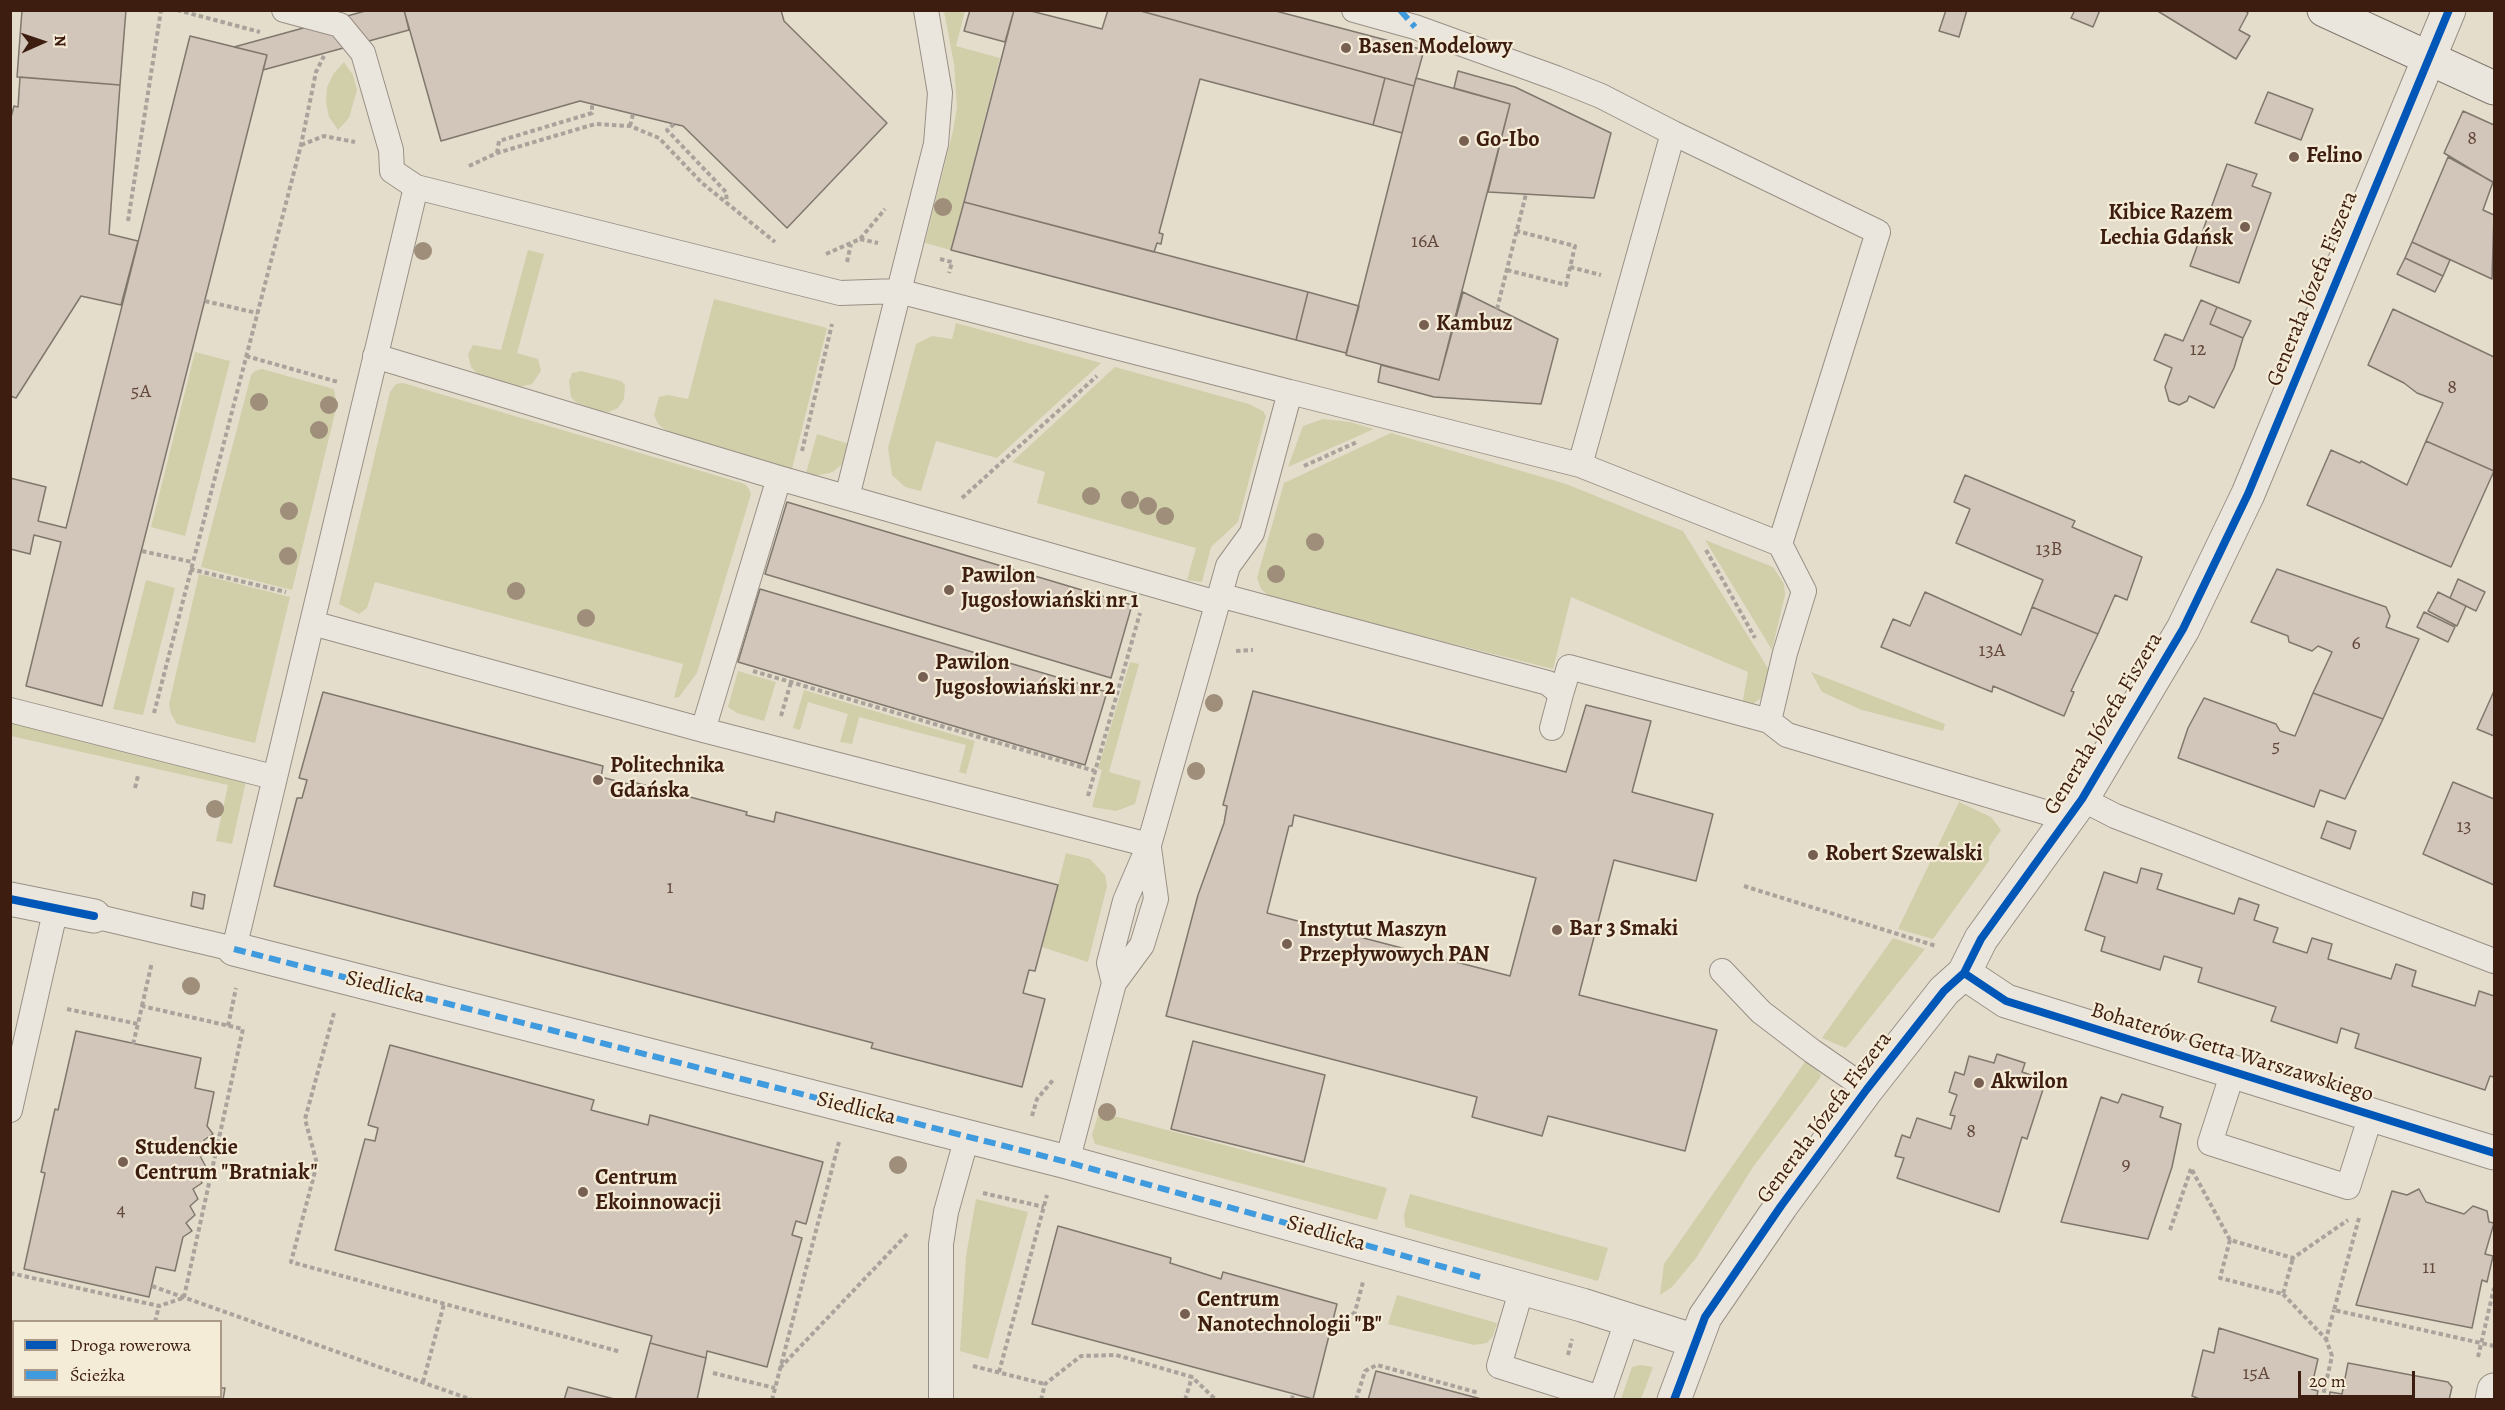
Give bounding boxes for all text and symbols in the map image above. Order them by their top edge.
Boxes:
north arrow [12,12,72,72]
text: N [49,35,71,47]
place label: Basen Modelowy [1358,35,1512,61]
marker: Basen Modelowy [1339,41,1353,55]
house number: 8 [2467,127,2477,151]
place label: Go-Ibo [1476,128,1540,154]
marker: Go-Ibo [1457,134,1471,148]
place label: Felino [2306,144,2363,170]
marker: Felino [2287,150,2301,164]
street label: Generała Józefa Fiszera [2262,188,2364,390]
place label: Kibice Razem Lechia Gdańsk [2100,201,2233,252]
marker: Kibice Razem Lechia Gdańsk [2238,220,2252,234]
house number: 16A [1411,230,1439,254]
place label: Kambuz [1436,312,1513,338]
marker: Kambuz [1417,318,1431,332]
house number: 12 [2190,338,2206,362]
house number: 8 [2447,376,2457,400]
house number: 5A [131,380,151,404]
house number: 13B [2035,538,2063,562]
place label: Pawilon Jugosłowiański nr 1 [961,564,1139,616]
marker: Pawilon Jugosłowiański nr 1 [942,583,956,597]
street label: Generała Józefa Fiszera [2039,628,2169,820]
house number: 6 [2351,632,2361,656]
house number: 13A [1979,639,2005,663]
place label: Pawilon Jugosłowiański nr 2 [935,651,1115,702]
marker: Pawilon Jugosłowiański nr 2 [916,670,930,684]
house number: 5 [2272,735,2280,759]
place label: Politechnika Gdańska [610,754,725,806]
marker: Politechnika Gdańska [591,773,605,787]
house number: 13 [2456,815,2472,839]
place label: Robert Szewalski [1825,842,1983,868]
marker: Robert Szewalski [1806,848,1820,862]
house number: 1 [667,876,673,900]
place label: Bar 3 Smaki [1569,917,1678,943]
place label: Instytut Maszyn Przepływowych PAN [1299,918,1490,969]
marker: Bar 3 Smaki [1550,923,1564,937]
marker: Instytut Maszyn Przepływowych PAN [1280,937,1294,951]
street label: Siedlicka [343,965,427,1011]
street label: Bohaterów Getta Warszawskiego [2087,997,2377,1109]
street label: Generała Józefa Fiszera [1752,1027,1898,1209]
place label: Akwilon [1991,1070,2068,1096]
marker: Akwilon [1972,1076,1986,1090]
street label: Siedlicka [814,1086,898,1132]
house number: 8 [1966,1120,1976,1144]
place label: Studenckie Centrum "Bratniak" [135,1136,318,1188]
house number: 9 [2121,1153,2131,1177]
marker: Studenckie Centrum "Bratniak" [116,1155,130,1169]
place label: Centrum Ekoinnowacji [595,1166,721,1218]
marker: Centrum Ekoinnowacji [576,1185,590,1199]
house number: 4 [116,1199,126,1223]
street label: Siedlicka [1283,1210,1369,1258]
house number: 11 [2422,1256,2436,1280]
place label: Centrum Nanotechnologii "B" [1197,1288,1382,1340]
marker: Centrum Nanotechnologii "B" [1178,1307,1192,1321]
legend [12,1320,222,1398]
text: Droga rowerowa [70,1333,191,1357]
scale bar [2301,1359,2418,1397]
house number: 15A [2242,1362,2270,1386]
text: Ścieżka [70,1363,125,1387]
text: 20 m [2309,1369,2346,1393]

